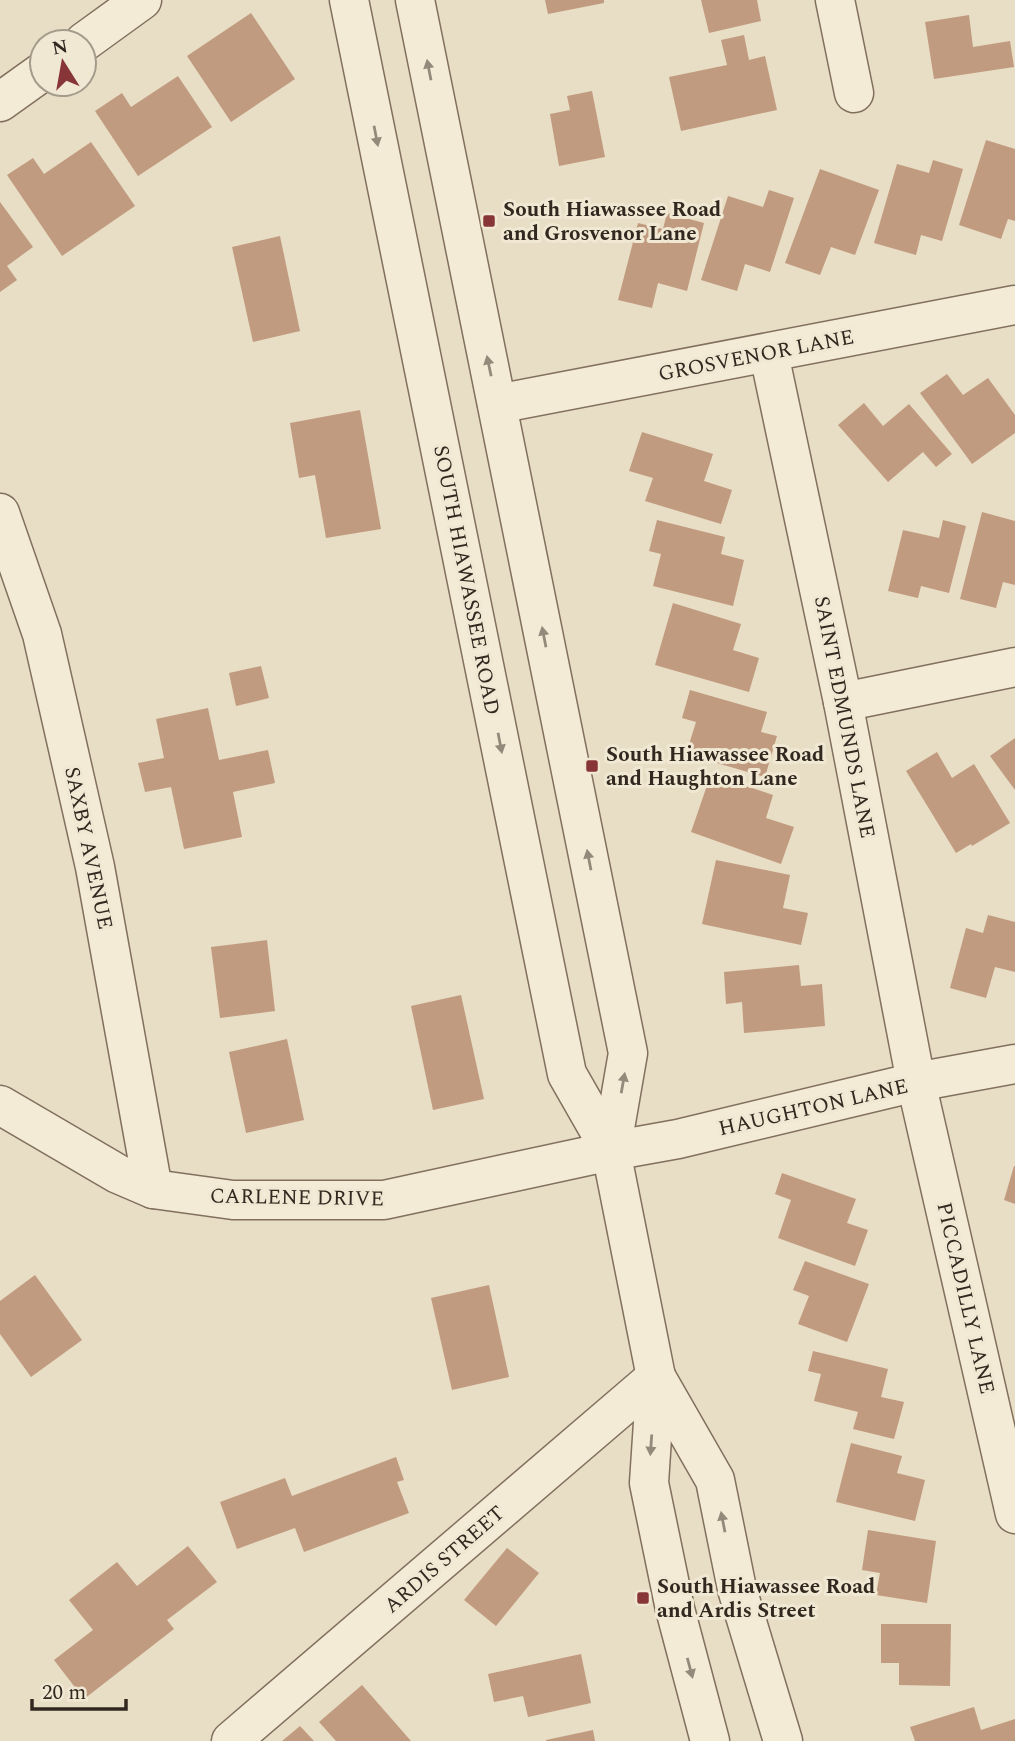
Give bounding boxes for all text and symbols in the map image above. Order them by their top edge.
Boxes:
north arrow [28,28,98,98]
text: N [50,32,70,63]
one-way arrow [423,59,434,81]
one-way arrow [371,125,382,147]
place label: South Hiawassee Road and Grosvenor Lane [503,194,721,250]
marker: South Hiawassee Road and Grosvenor Lane [481,213,497,229]
street label: GROSVENOR LANE [655,321,857,391]
one-way arrow [484,355,495,377]
street label: SOUTH HIAWASSEE ROAD [424,443,508,718]
street label: SAINT EDMUNDS LANE [805,593,883,841]
one-way arrow [539,626,550,648]
one-way arrow [494,732,505,754]
place label: South Hiawassee Road and Haughton Lane [606,739,824,795]
marker: South Hiawassee Road and Haughton Lane [584,758,600,774]
street label: SAXBY AVENUE [55,764,121,933]
one-way arrow [584,849,595,871]
street label: HAUGHTON LANE [715,1071,911,1145]
one-way arrow [618,1072,629,1094]
street label: CARLENE DRIVE [210,1180,384,1216]
street label: PICCADILLY LANE [927,1199,1003,1397]
one-way arrow [646,1434,657,1456]
street label: ARDIS STREET [377,1498,512,1621]
one-way arrow [718,1511,729,1533]
place label: South Hiawassee Road and Ardis Street [657,1571,875,1627]
marker: South Hiawassee Road and Ardis Street [635,1590,651,1606]
one-way arrow [686,1657,696,1678]
scale bar [32,1668,126,1712]
text: 20 m [42,1677,86,1709]

